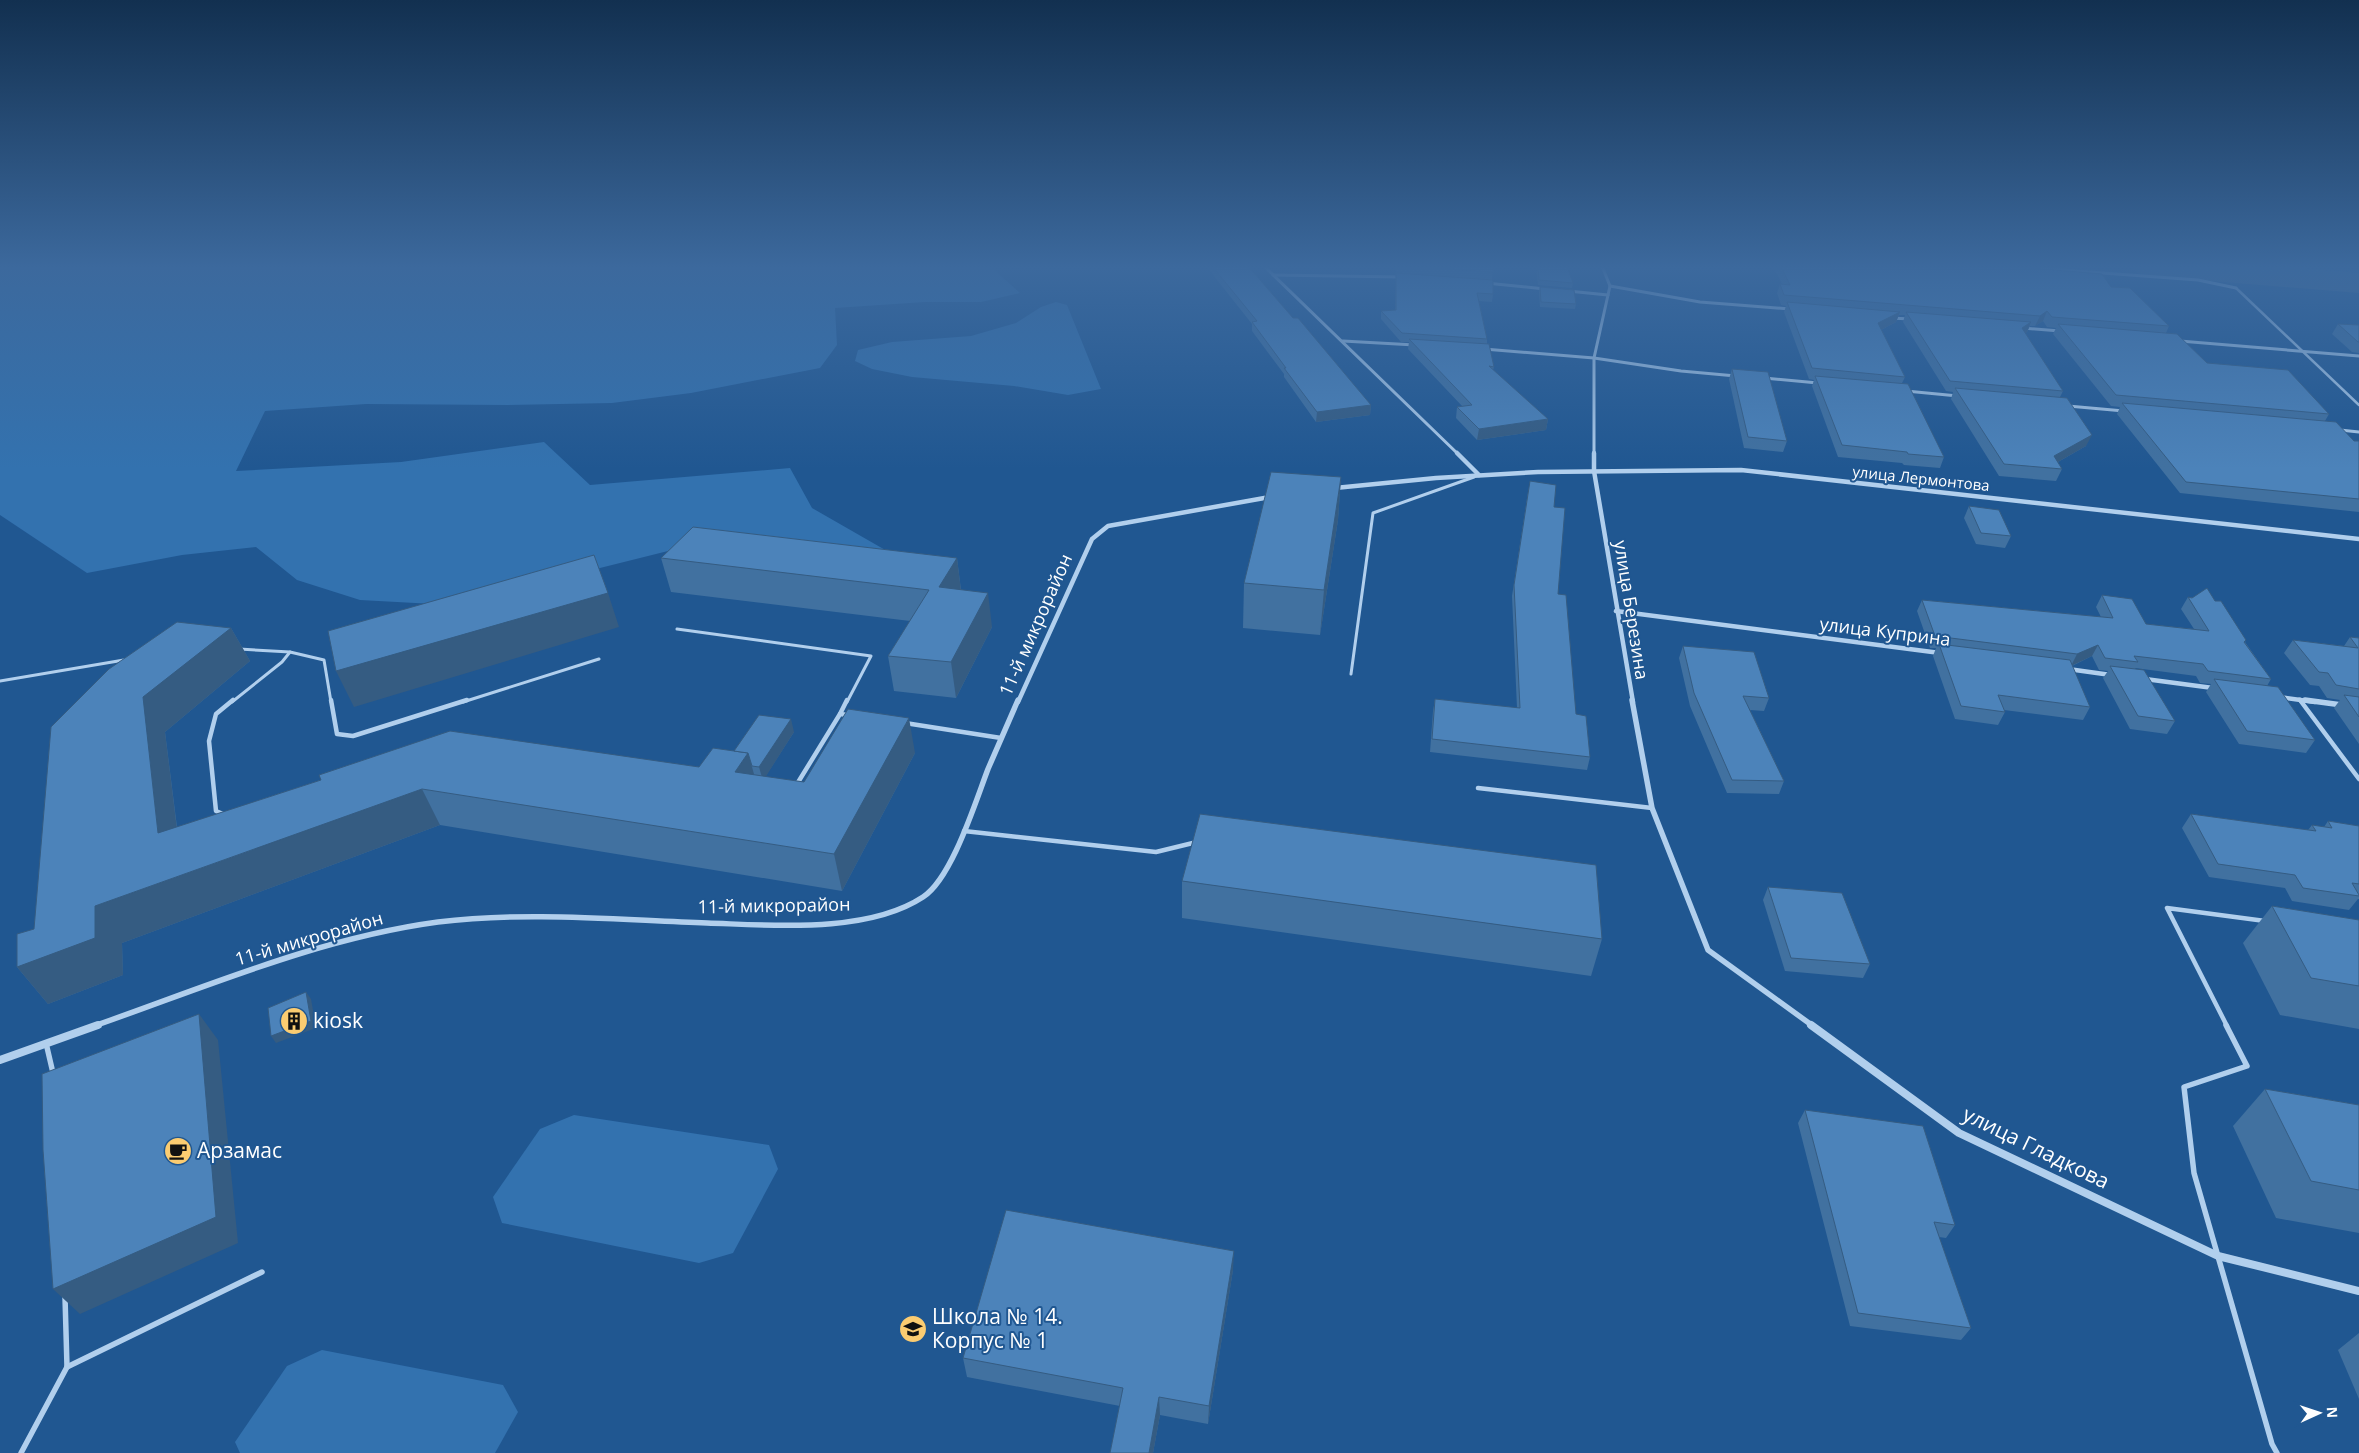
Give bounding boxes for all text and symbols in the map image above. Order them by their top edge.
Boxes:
street label: улица Лермонтова [1851,461,1991,495]
street label: улица Березина [1609,539,1655,681]
street label: 11-й микрорайон [993,550,1077,699]
street label: улица Куприна [1818,611,1952,651]
street label: 11-й микрорайон [697,892,851,918]
street label: 11-й микрорайон [232,905,386,971]
building icon: kiosk [279,1006,309,1036]
place label: kiosk [313,1006,363,1034]
street label: улица Гладкова [1958,1099,2115,1195]
cafe icon: Арзамас [163,1136,193,1166]
place label: Арзамас [197,1136,282,1164]
place label: Школа № 14. Корпус № 1 [932,1302,1063,1354]
school or university icon: Школа № 14. Корпус № 1 [898,1314,928,1344]
north arrow [2294,1388,2344,1438]
text: N [2323,1406,2342,1418]

